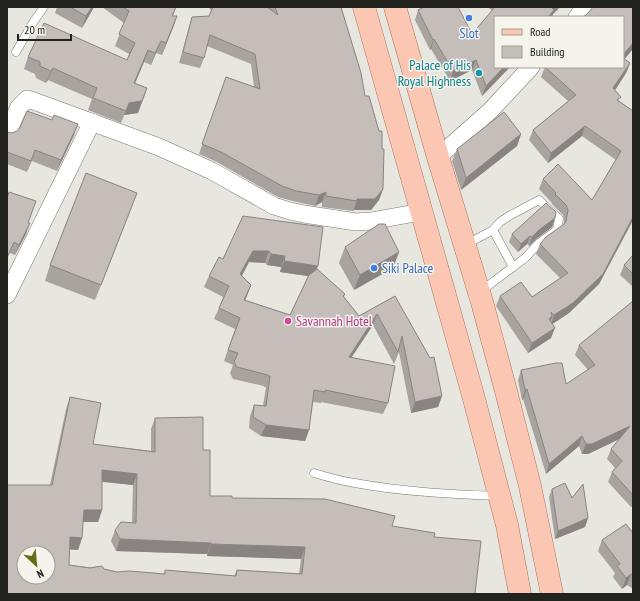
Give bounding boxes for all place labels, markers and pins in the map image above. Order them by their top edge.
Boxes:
marker: Slot [464,13,474,23]
place label: Slot [459,24,479,42]
place label: Palace of His Royal Highness [398,56,471,90]
marker: Palace of His Royal Highness [474,68,484,78]
place label: Siki Palace [382,259,434,277]
marker: Siki Palace [369,263,379,273]
place label: Savannah Hotel [296,312,373,330]
marker: Savannah Hotel [283,316,293,326]

